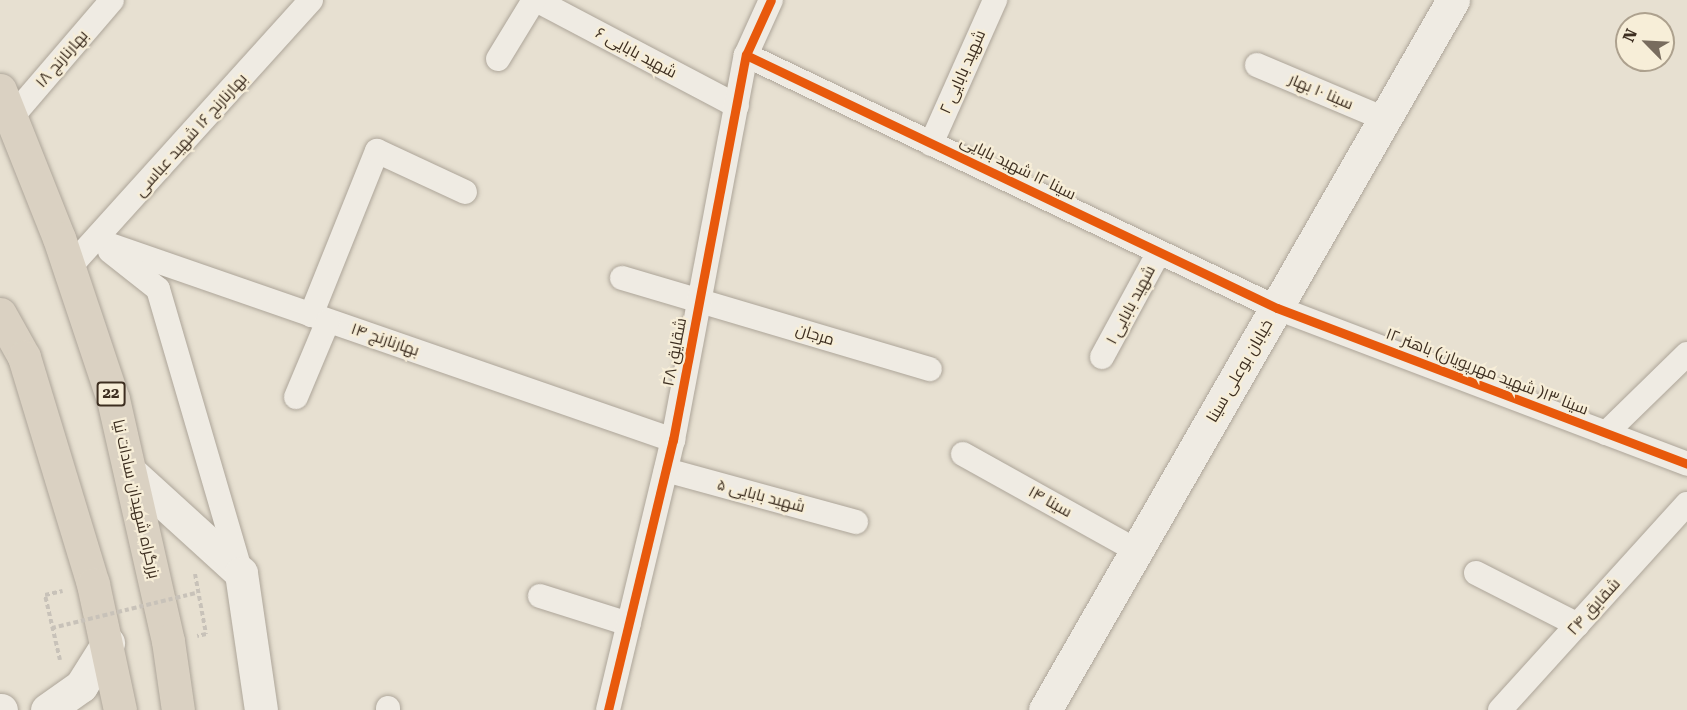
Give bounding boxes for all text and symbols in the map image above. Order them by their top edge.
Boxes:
north arrow [1615,12,1675,72]
street label: شهید بابایی ۶ [592,24,680,82]
street label: بهارنارنج ۱۸ [32,26,92,92]
text: N [1619,26,1641,45]
street label: شهید بابایی ۲ [936,27,990,117]
street label: بهارنارنج ۱۶ شهید عباسی [131,69,251,201]
street label: سینا ۱۰ بهار [1286,70,1356,114]
street label: سینا ۱۲ شهید بابایی [957,132,1079,204]
street label: شهید بابایی ۱ [1102,262,1160,348]
street label: شقایق ۲۸ [659,316,691,388]
street label: خیابان بوعلی سینا [1203,316,1277,426]
street label: بهارنارنج ۱۴ [348,319,422,361]
street label: مرجان [793,320,837,350]
street label: سینا ۱۳( شهید مهرپویان) باهنر ۱۲ [1383,324,1591,420]
road number: 22 [96,382,126,406]
street label: بزرگراه شهیدان سادات نیا [108,417,164,581]
street label: شهید بابایی ۵ [715,475,807,517]
street label: سینا ۱۴ [1025,482,1075,522]
street label: شقایق ۲۴ [1563,575,1625,639]

